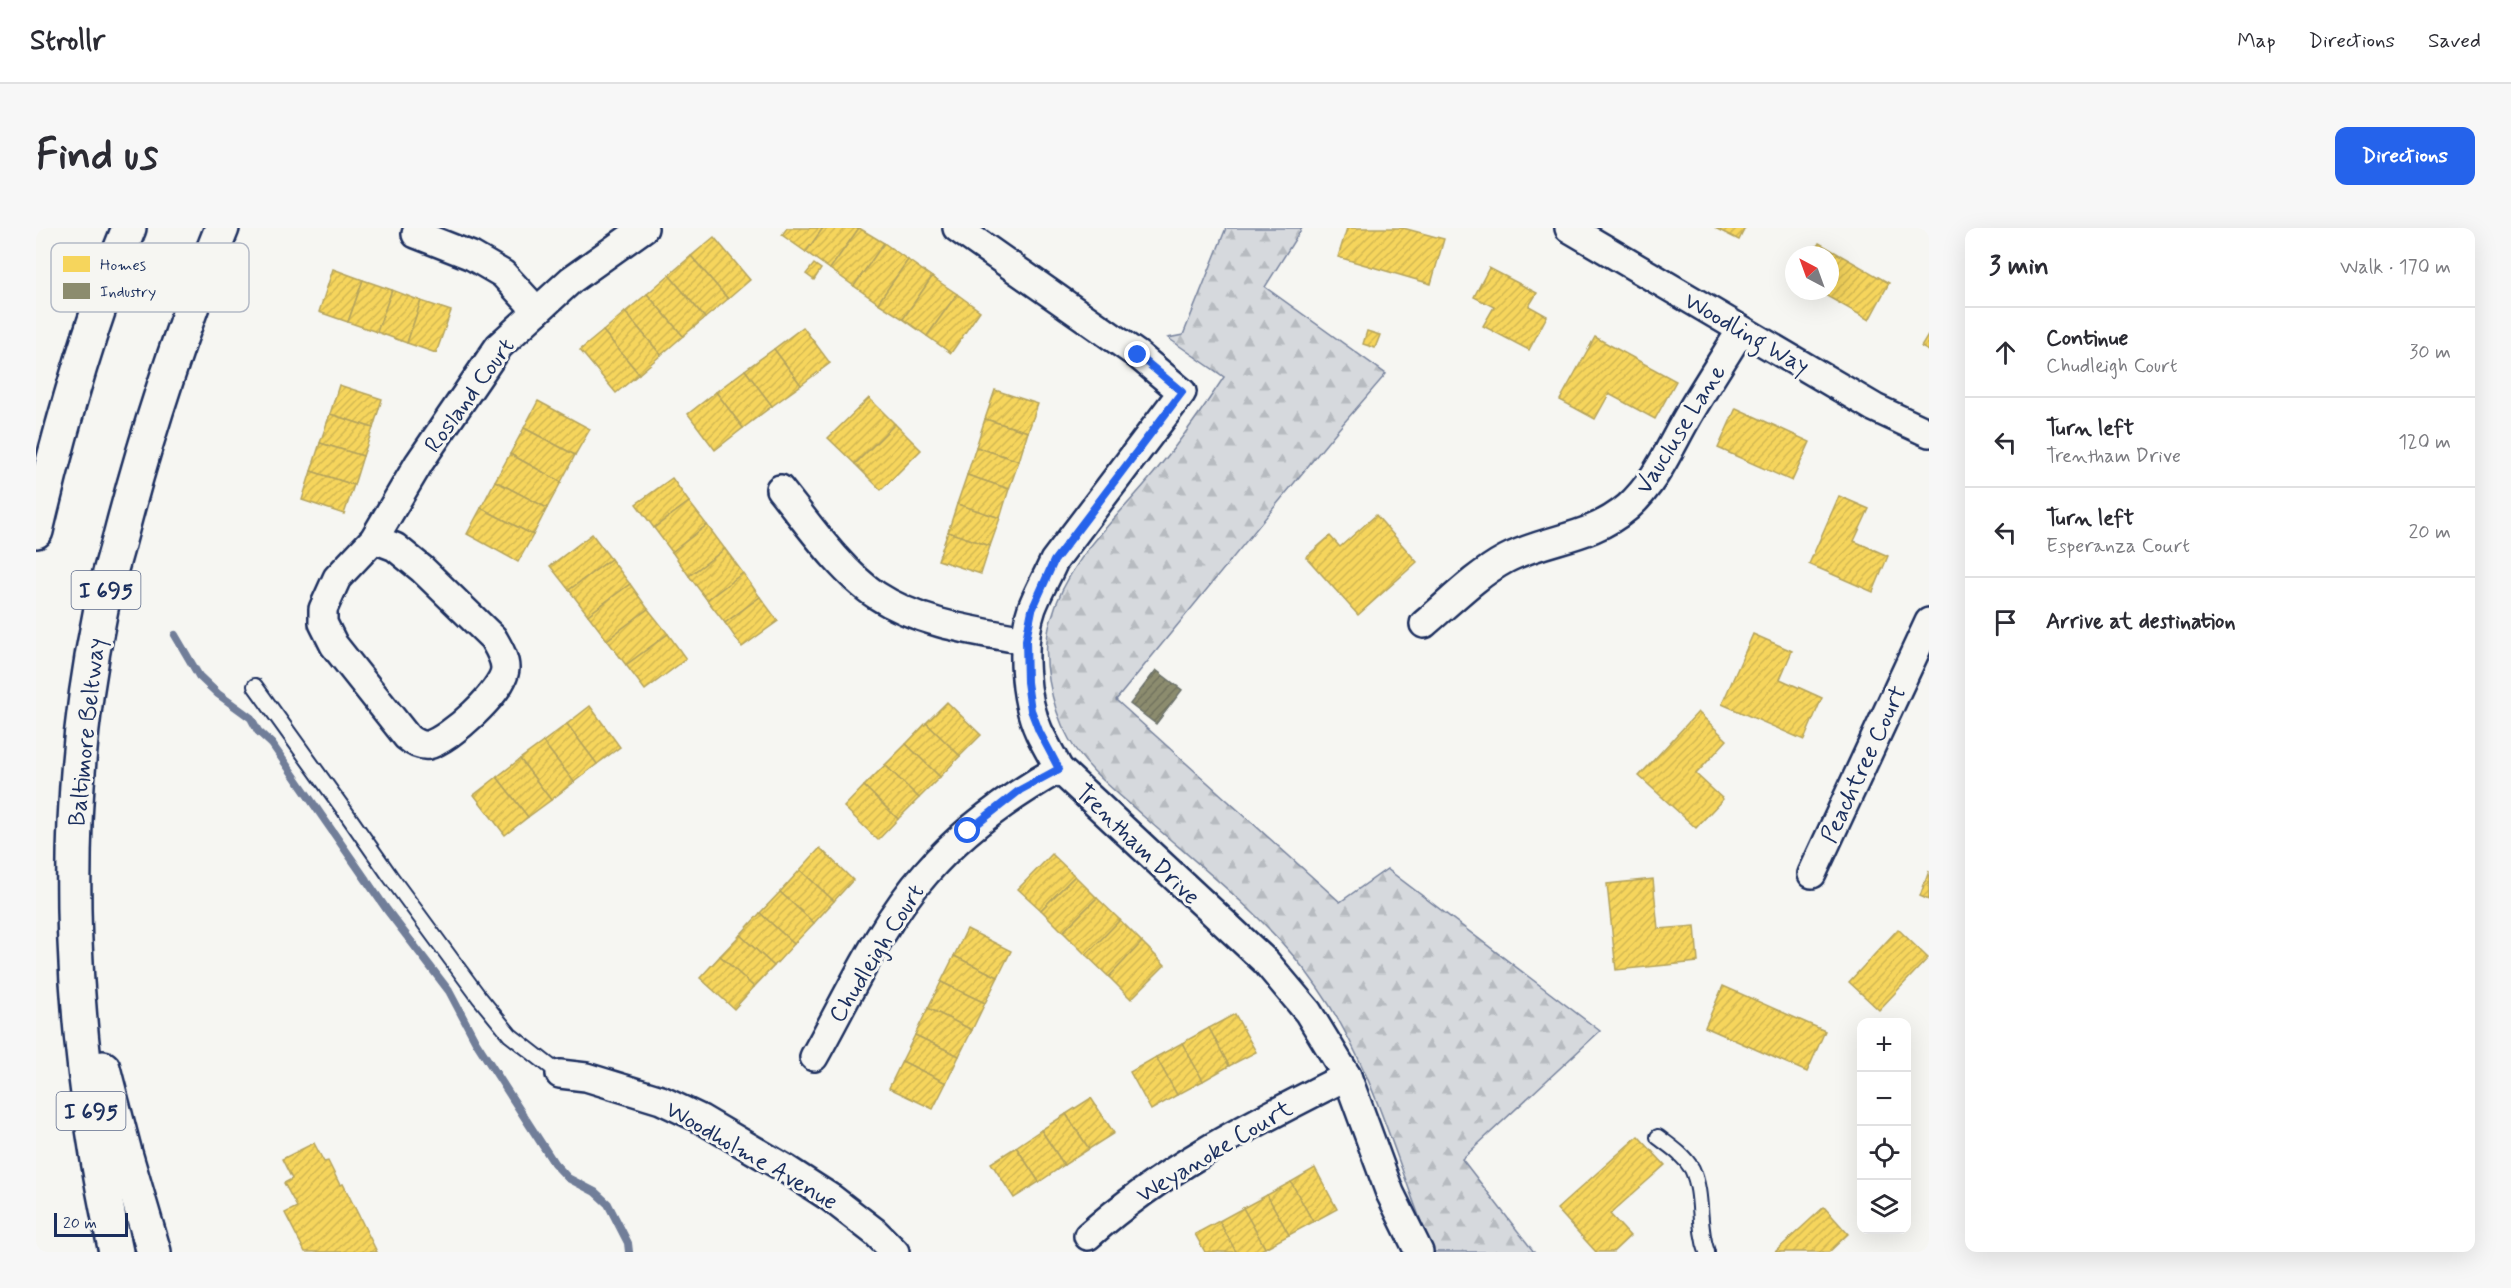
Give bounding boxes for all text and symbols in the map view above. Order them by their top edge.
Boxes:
text: Strollr [30,23,105,60]
text: Map [2237,27,2276,55]
text: Directions [2309,27,2395,55]
text: Saved [2428,27,2481,55]
button: Directions [2335,127,2475,185]
text: Find us [36,129,158,184]
legend [51,243,249,312]
north arrow [1785,246,1839,300]
text: 3 min [1989,250,2049,284]
text: Walk · 170 m [2340,254,2451,281]
text: Homes [100,255,146,276]
text: Industry [100,282,156,303]
street label: Woodling Way [1676,286,1815,385]
text: Continue [2046,325,2128,353]
street label: Rosland Court [418,332,522,460]
icon: ahead [1989,336,2022,369]
text: 30 m [2409,339,2451,366]
route end [1124,341,1150,367]
text: Chudleigh Court [2046,353,2177,380]
street label: Vaucluse Lane [1629,359,1734,501]
text: Turn left [2046,415,2134,443]
icon: left [1989,426,2022,459]
text: 120 m [2398,429,2451,456]
text: Trentham Drive [2046,443,2181,470]
text: Turn left [2046,505,2134,533]
icon: left [1989,516,2022,549]
text: 20 m [2408,519,2451,546]
text: Esperanza Court [2046,533,2190,560]
road number: I 695 [72,571,140,609]
icon: arrive [1989,606,2022,639]
text: Arrive at destination [2046,608,2236,636]
street label: Baltimore Beltway [62,636,113,828]
street label: Peachtree Court [1814,681,1914,848]
street label: Trentham Drive [1068,778,1206,913]
route start [954,817,980,843]
street label: Chudleigh Court [822,879,932,1029]
map controls [1857,1018,1911,1234]
button: + [1857,1018,1911,1072]
button: − [1857,1072,1911,1126]
road number: I 695 [56,1092,126,1130]
street label: Woodholme Avenue [660,1094,843,1218]
street label: Weyanoke Court [1131,1094,1298,1211]
button: locate [1857,1126,1911,1180]
button: layers [1857,1180,1911,1234]
scale bar [54,1210,128,1238]
text: 20 m [63,1213,97,1234]

